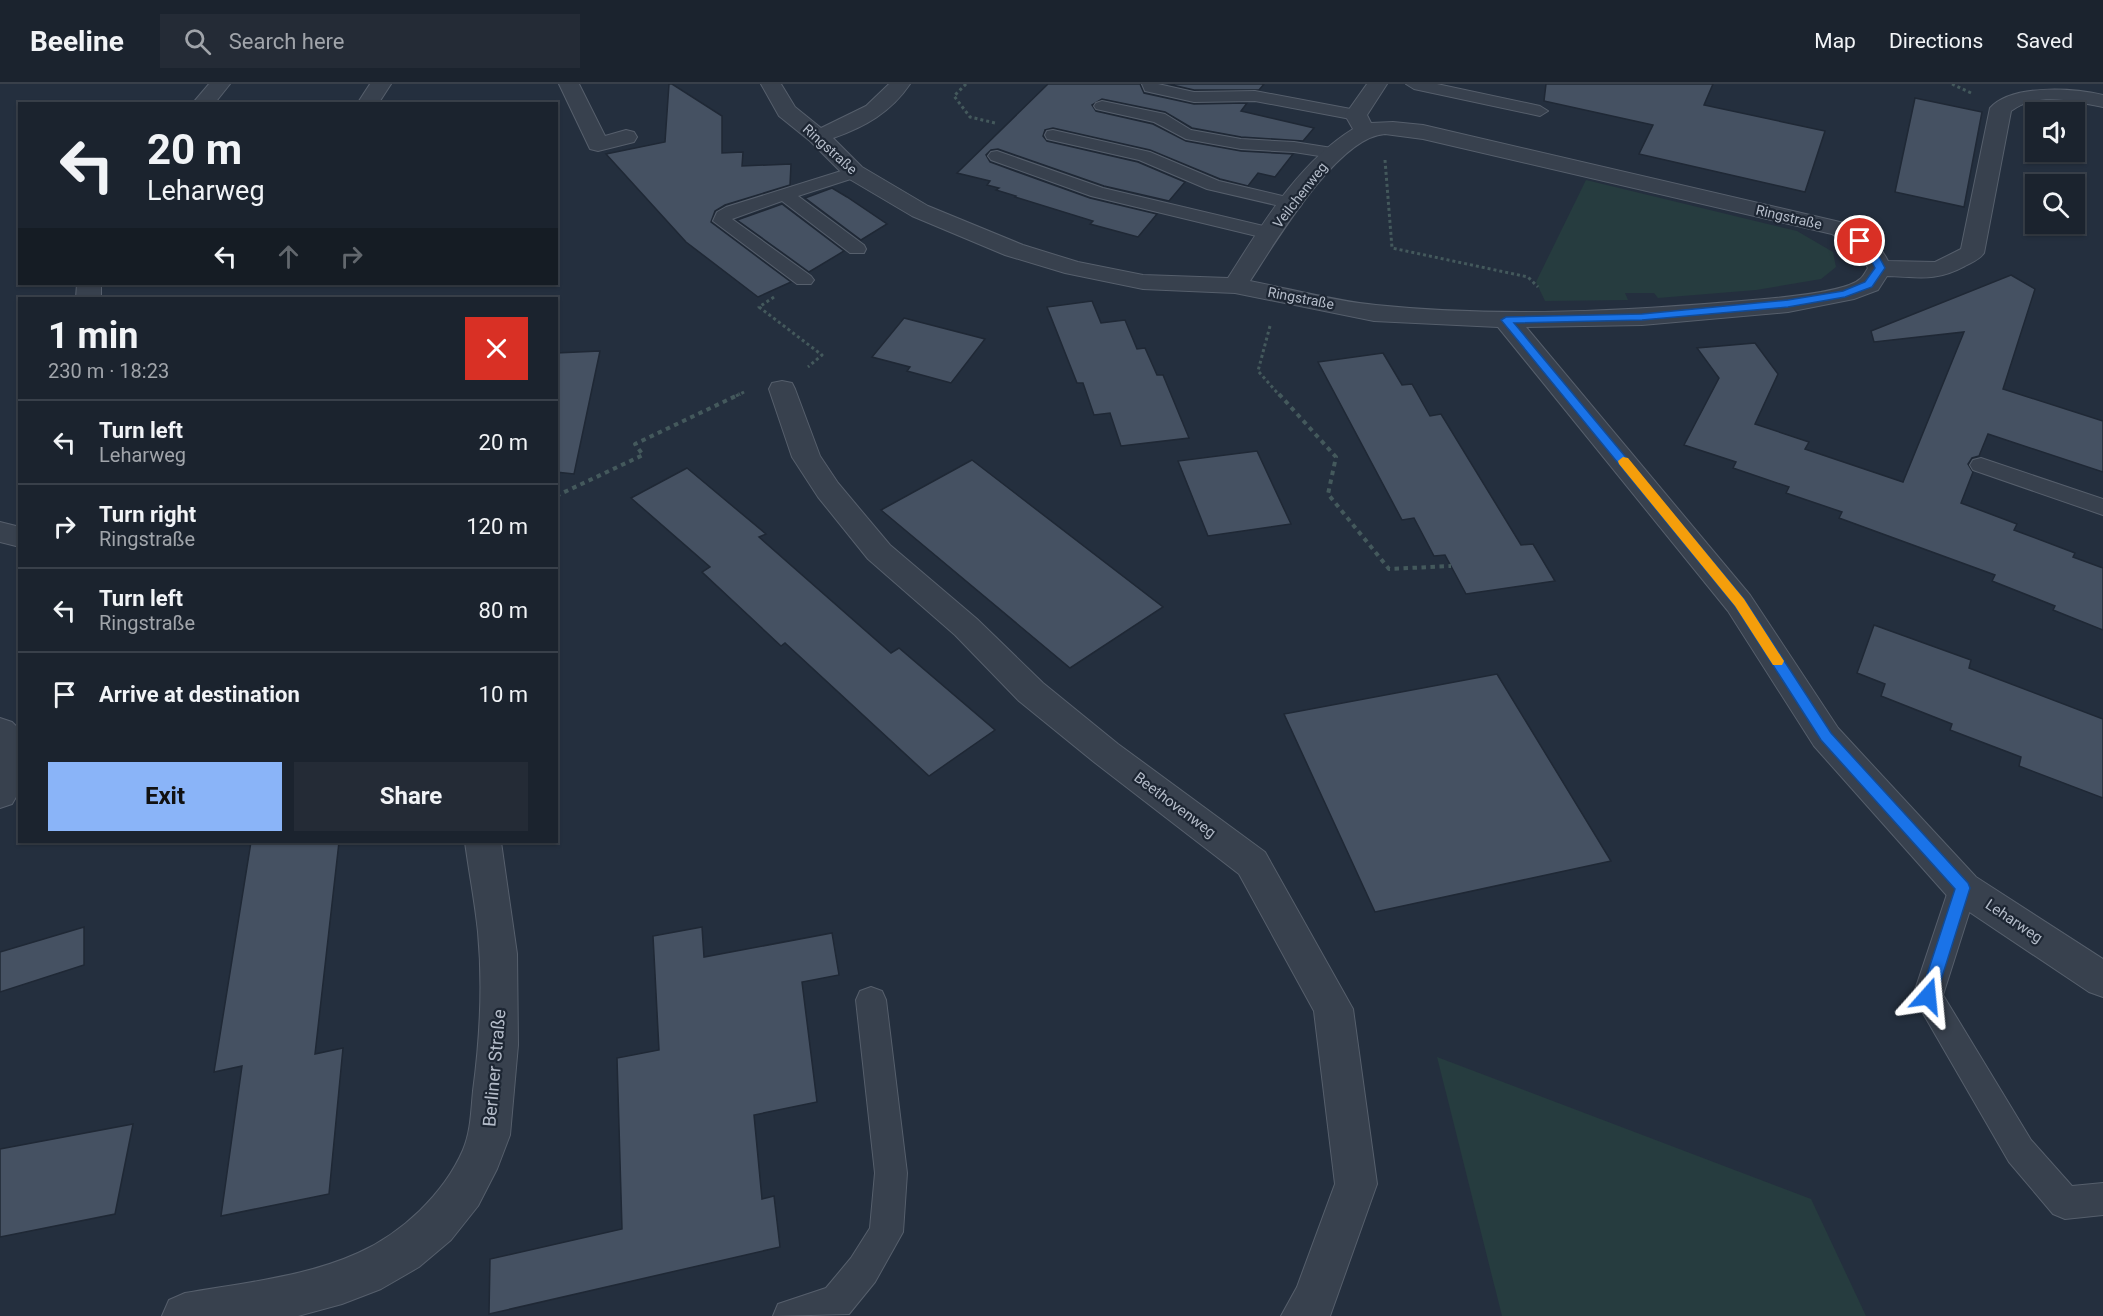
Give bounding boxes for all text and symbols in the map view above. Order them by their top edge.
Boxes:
search box [160,14,580,68]
text: Beeline [30,25,124,58]
icon: search [181,25,214,58]
text: Search here [229,29,345,54]
text: Map [1814,29,1856,53]
text: Directions [1889,29,1983,53]
text: Saved [2016,29,2073,53]
map controls [2025,102,2085,234]
button: sound [2025,102,2085,162]
street label: Ringstraße [800,121,860,177]
text: 20 m [147,125,242,174]
icon: left [48,126,126,204]
street label: Veilchenweg [1269,159,1331,231]
button: search [2025,174,2085,234]
text: Leharweg [147,175,265,207]
street label: Ringstraße [1754,202,1824,232]
pin [1834,215,1885,266]
icon: arrive [1843,224,1876,257]
icon: left [209,240,242,273]
icon: ahead [272,240,305,273]
icon: right [335,240,368,273]
street label: Ringstraße [1266,284,1336,312]
text: 1 min [48,315,139,357]
button: close [465,317,528,380]
text: 230 m · 18:23 [48,359,169,383]
text: Turn left [99,418,183,443]
icon: left [48,426,81,459]
text: 20 m [479,430,528,455]
text: Leharweg [99,443,186,467]
text: Turn right [99,502,196,527]
icon: right [48,510,81,543]
text: 120 m [466,514,528,539]
text: Ringstraße [99,527,195,551]
text: Turn left [99,586,183,611]
icon: left [48,594,81,627]
text: 80 m [479,598,528,623]
text: Ringstraße [99,611,195,635]
icon: arrive [48,678,81,711]
text: Arrive at destination [99,682,300,707]
text: 10 m [479,682,528,707]
button: Exit [48,762,282,831]
button: Share [294,762,528,831]
street label: Beethovenweg [1130,768,1220,842]
street label: Leharweg [1982,895,2046,947]
position arrow [1896,964,1960,1028]
street label: Berliner Straße [478,1008,510,1128]

